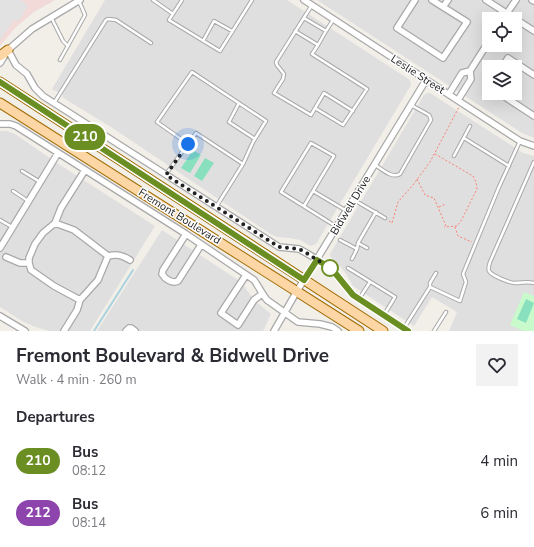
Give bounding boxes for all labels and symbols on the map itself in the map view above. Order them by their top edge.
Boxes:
street label: Leslie Street [388,51,448,98]
line badge: 210 [62,124,108,150]
your location [178,134,198,154]
street label: Bidwell Drive [327,173,374,238]
street label: Fremont Boulevard [136,185,224,248]
unlabelled marker [321,259,339,277]

